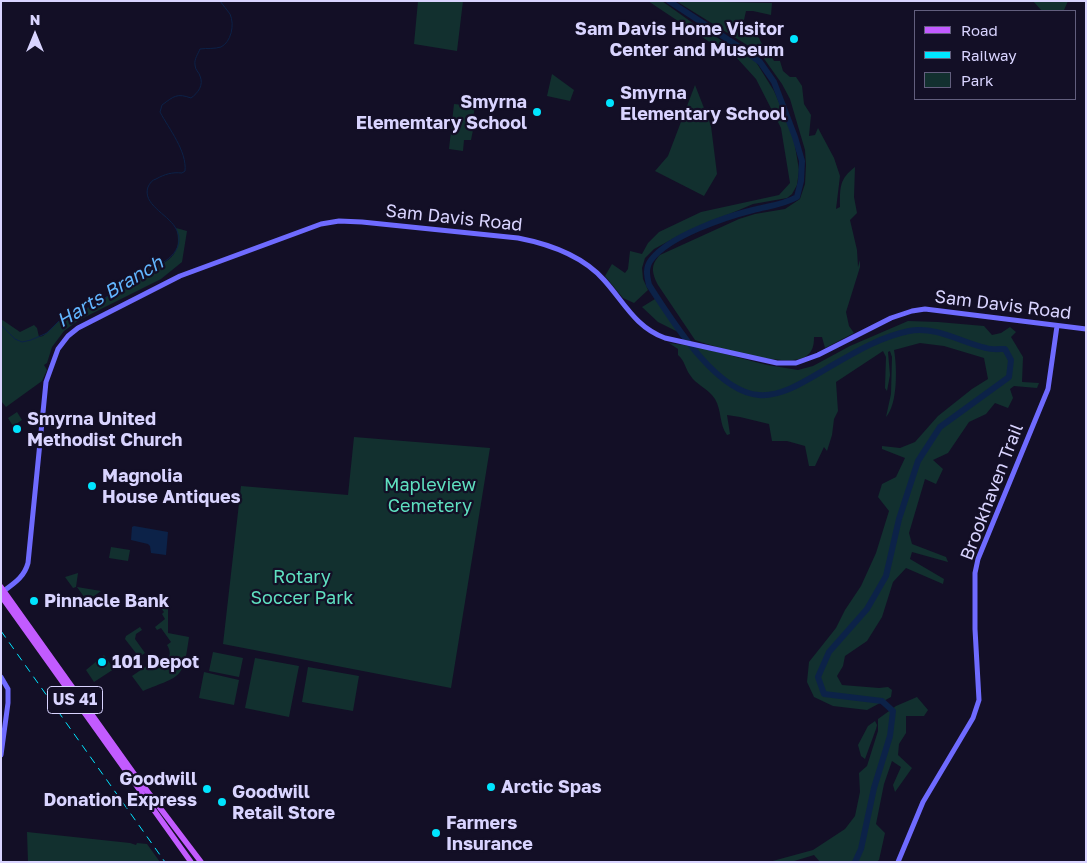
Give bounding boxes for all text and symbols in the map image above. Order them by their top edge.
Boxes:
north arrow [10,10,60,60]
legend [914,10,1077,100]
text: N [30,11,40,28]
place label: Sam Davis Home Visitor Center and Museum [575,18,784,60]
text: Road [961,21,998,39]
marker: Sam Davis Home Visitor Center and Museum [788,33,800,45]
text: Railway [961,46,1017,64]
text: Park [961,71,993,89]
place label: Smyrna Elementary School [620,82,786,125]
place label: Smyrna Elememtary School [356,91,527,134]
marker: Smyrna Elementary School [604,97,616,109]
marker: Smyrna Elememtary School [531,106,543,118]
street label: Sam Davis Road [384,200,524,236]
water label: Harts Branch [53,251,167,333]
street label: Sam Davis Road [933,286,1073,324]
place label: Smyrna United Methodist Church [27,408,183,450]
street label: Brookhaven Trail [956,421,1028,563]
marker: Smyrna United Methodist Church [11,423,23,435]
place label: Magnolia House Antiques [102,465,241,508]
park label: Mapleview Cemetery [384,474,476,516]
marker: Magnolia House Antiques [86,480,98,492]
park label: Rotary Soccer Park [251,566,353,608]
place label: Pinnacle Bank [44,590,169,612]
marker: Pinnacle Bank [28,595,40,607]
place label: 101 Depot [112,651,199,673]
marker: 101 Depot [96,656,108,668]
road number: US 41 [48,686,102,714]
place label: Goodwill Donation Express [43,768,197,811]
place label: Arctic Spas [501,776,602,798]
place label: Goodwill Retail Store [232,781,335,824]
marker: Arctic Spas [485,781,497,793]
marker: Goodwill Donation Express [201,783,213,795]
marker: Goodwill Retail Store [216,796,228,808]
place label: Farmers Insurance [446,812,533,854]
marker: Farmers Insurance [430,827,442,839]

